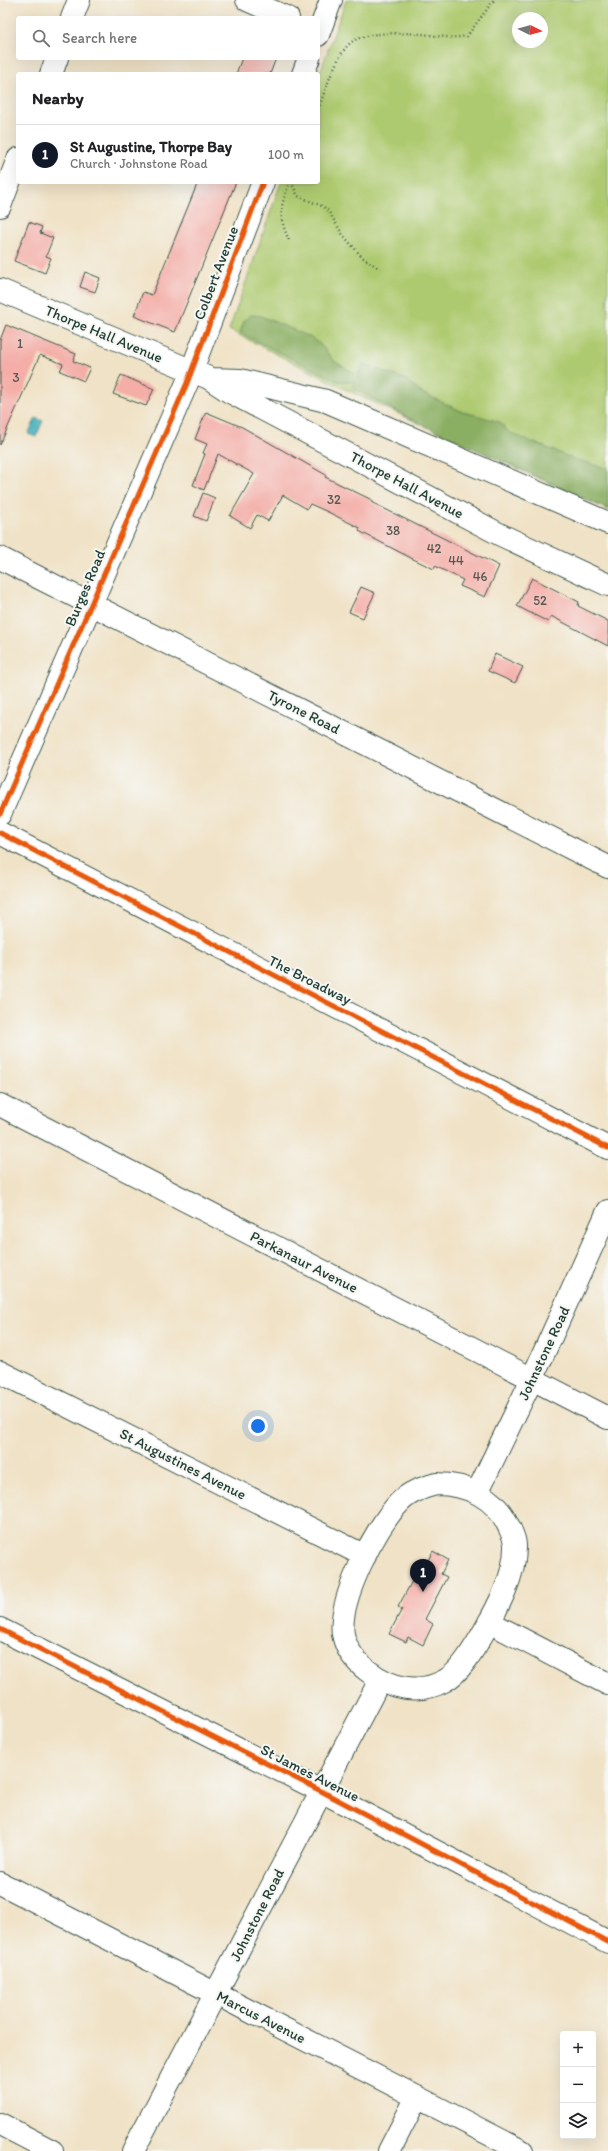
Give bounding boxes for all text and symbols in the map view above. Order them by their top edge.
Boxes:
north arrow [512,12,548,48]
search box [16,16,320,60]
icon: search [30,27,52,49]
text: Search here [62,29,137,47]
text: Nearby [32,88,84,108]
text: St Augustine, Thorpe Bay [70,138,232,156]
text: 1 [42,147,48,162]
text: 100 m [268,147,304,162]
text: Church · Johnstone Road [70,156,208,171]
street label: Colbert Avenue [190,223,242,323]
street label: Thorpe Hall Avenue [43,301,165,367]
house number: 1 [17,336,23,351]
house number: 3 [12,370,20,385]
street label: Thorpe Hall Avenue [347,448,467,522]
house number: 32 [327,492,341,507]
house number: 38 [386,523,400,538]
house number: 42 [427,541,441,556]
street label: Burges Road [61,546,110,629]
house number: 44 [448,553,464,568]
house number: 46 [473,569,487,584]
house number: 52 [533,593,547,608]
street label: Tyrone Road [265,686,344,738]
street label: The Broadway [265,951,355,1009]
street label: Parkanaur Avenue [247,1227,361,1297]
street label: Johnstone Road [514,1303,574,1403]
your location [248,1416,268,1436]
street label: St Augustines Avenue [117,1424,249,1504]
pin: 1 [410,1559,436,1592]
street label: St James Avenue [258,1740,362,1806]
street label: Johnstone Road [226,1866,288,1964]
street label: Marcus Avenue [213,1987,309,2047]
map controls [560,2031,596,2139]
button: + [560,2031,596,2067]
button: − [560,2067,596,2103]
button: layers [560,2103,596,2139]

